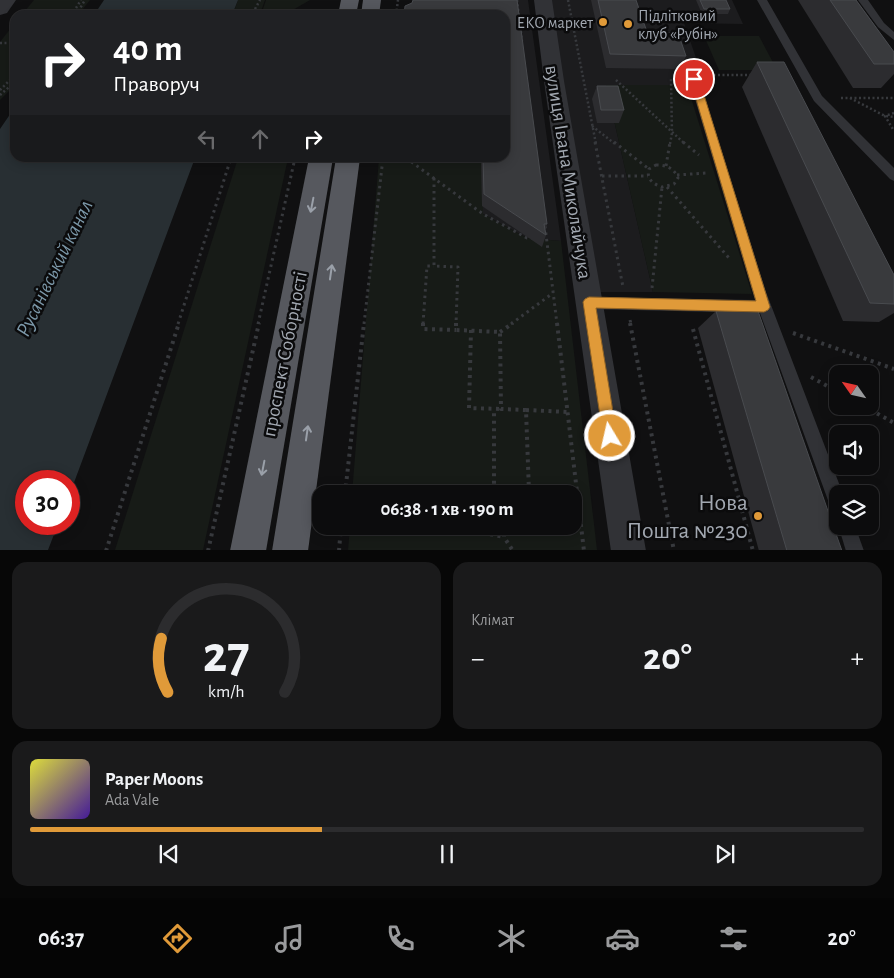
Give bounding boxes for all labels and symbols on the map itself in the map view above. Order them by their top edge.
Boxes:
place label: Підлітковий клуб «Рубін» [638,8,718,43]
place label: ЕКО маркет [517,15,593,31]
marker: ЕКО маркет [597,16,609,28]
marker: Підлітковий клуб «Рубін» [622,18,634,30]
pin [673,58,715,100]
street label: вулиця Івана Миколайчука [541,64,595,281]
water label: Русанівський канал [12,197,96,340]
one-way arrow [306,197,316,213]
one-way arrow [326,265,336,281]
street label: проспект Соборності [259,270,311,439]
north arrow [829,365,879,415]
position arrow [583,409,635,461]
one-way arrow [303,425,313,441]
one-way arrow [258,460,267,476]
speed limit sign: 30 [15,470,80,535]
place label: Нова Пошта №230 [626,491,748,543]
marker: Нова Пошта №230 [752,510,764,522]

